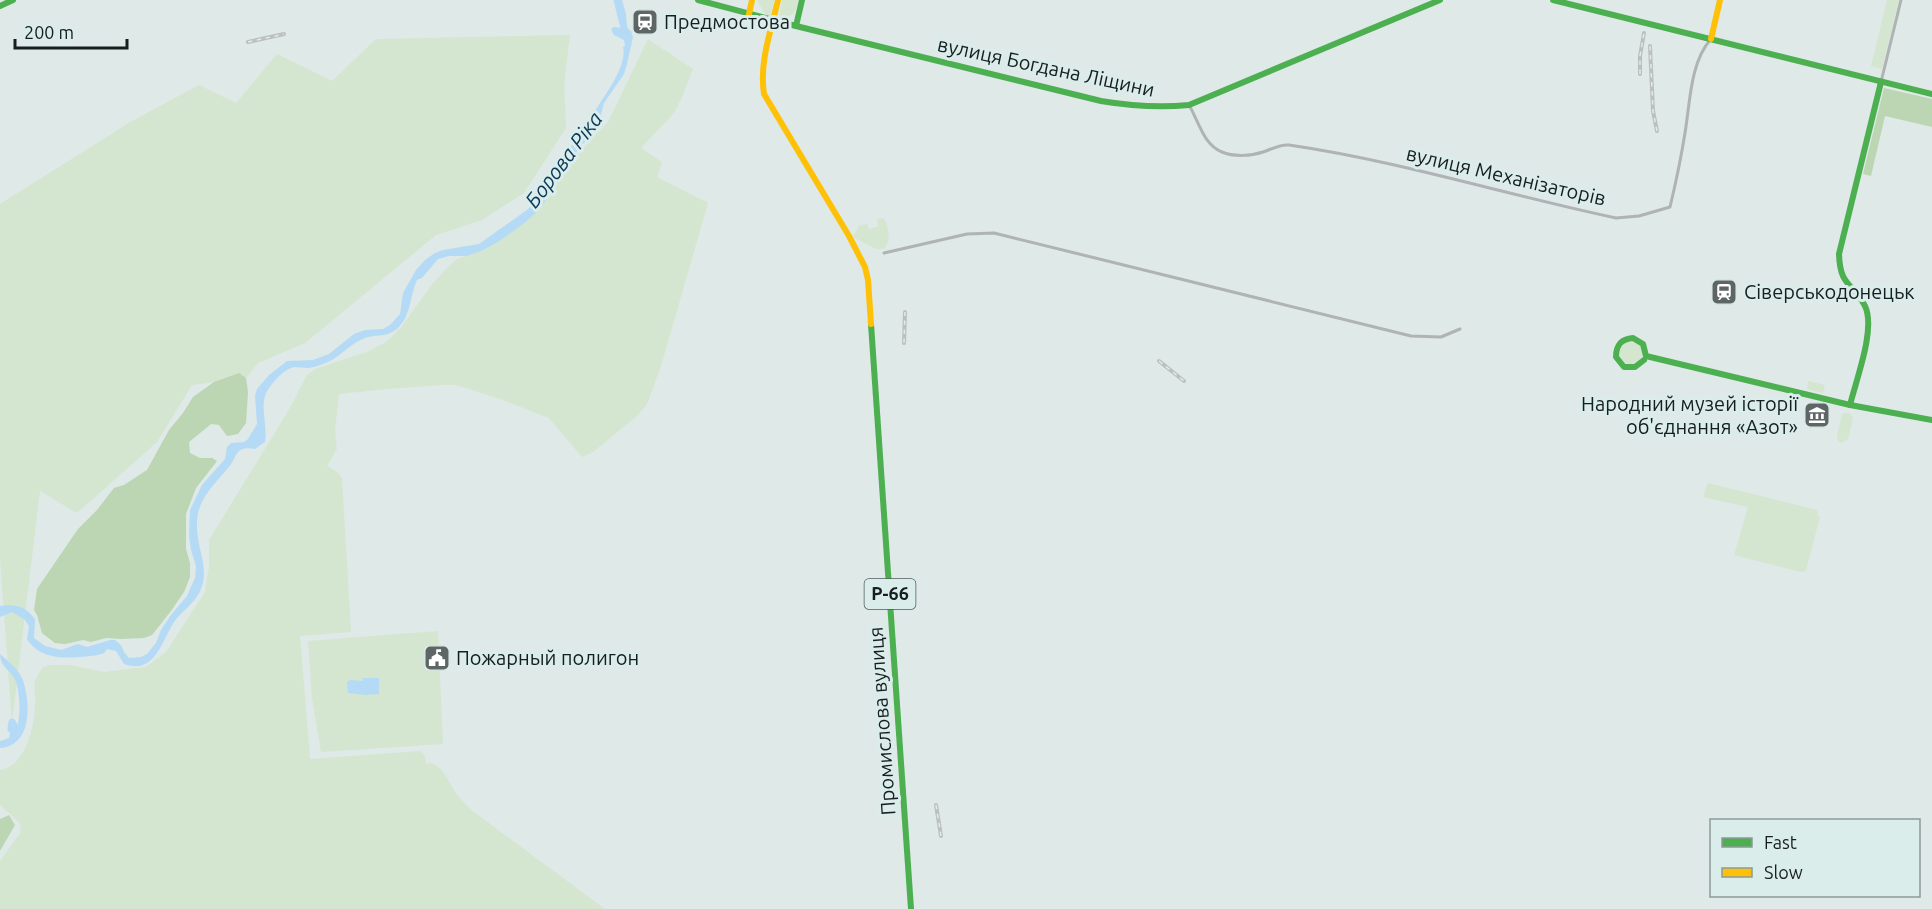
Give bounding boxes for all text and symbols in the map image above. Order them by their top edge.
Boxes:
station icon: Предмостова [630,7,660,37]
place label: Предмостова [664,10,790,33]
scale bar [15,12,128,50]
text: 200 m [24,22,74,42]
street label: вулиця Богдана Ліщини [936,32,1157,101]
water label: Борова Ріка [520,107,607,212]
street label: вулиця Механізаторів [1404,141,1608,210]
station icon: Сіверськодонецьк [1709,277,1739,307]
place label: Сіверськодонецьк [1744,280,1915,303]
place label: Народний музей історії об'єднання «Азот» [1581,392,1799,438]
museum icon: Народний музей історії об'єднання «Азот» [1802,400,1832,430]
road number: Р-66 [864,579,916,609]
street label: Промислова вулиця [863,626,900,816]
public building icon: Пожарный полигон [422,643,452,673]
place label: Пожарный полигон [456,646,639,669]
legend [1710,819,1920,897]
text: Fast [1764,832,1797,852]
text: Slow [1764,862,1803,882]

